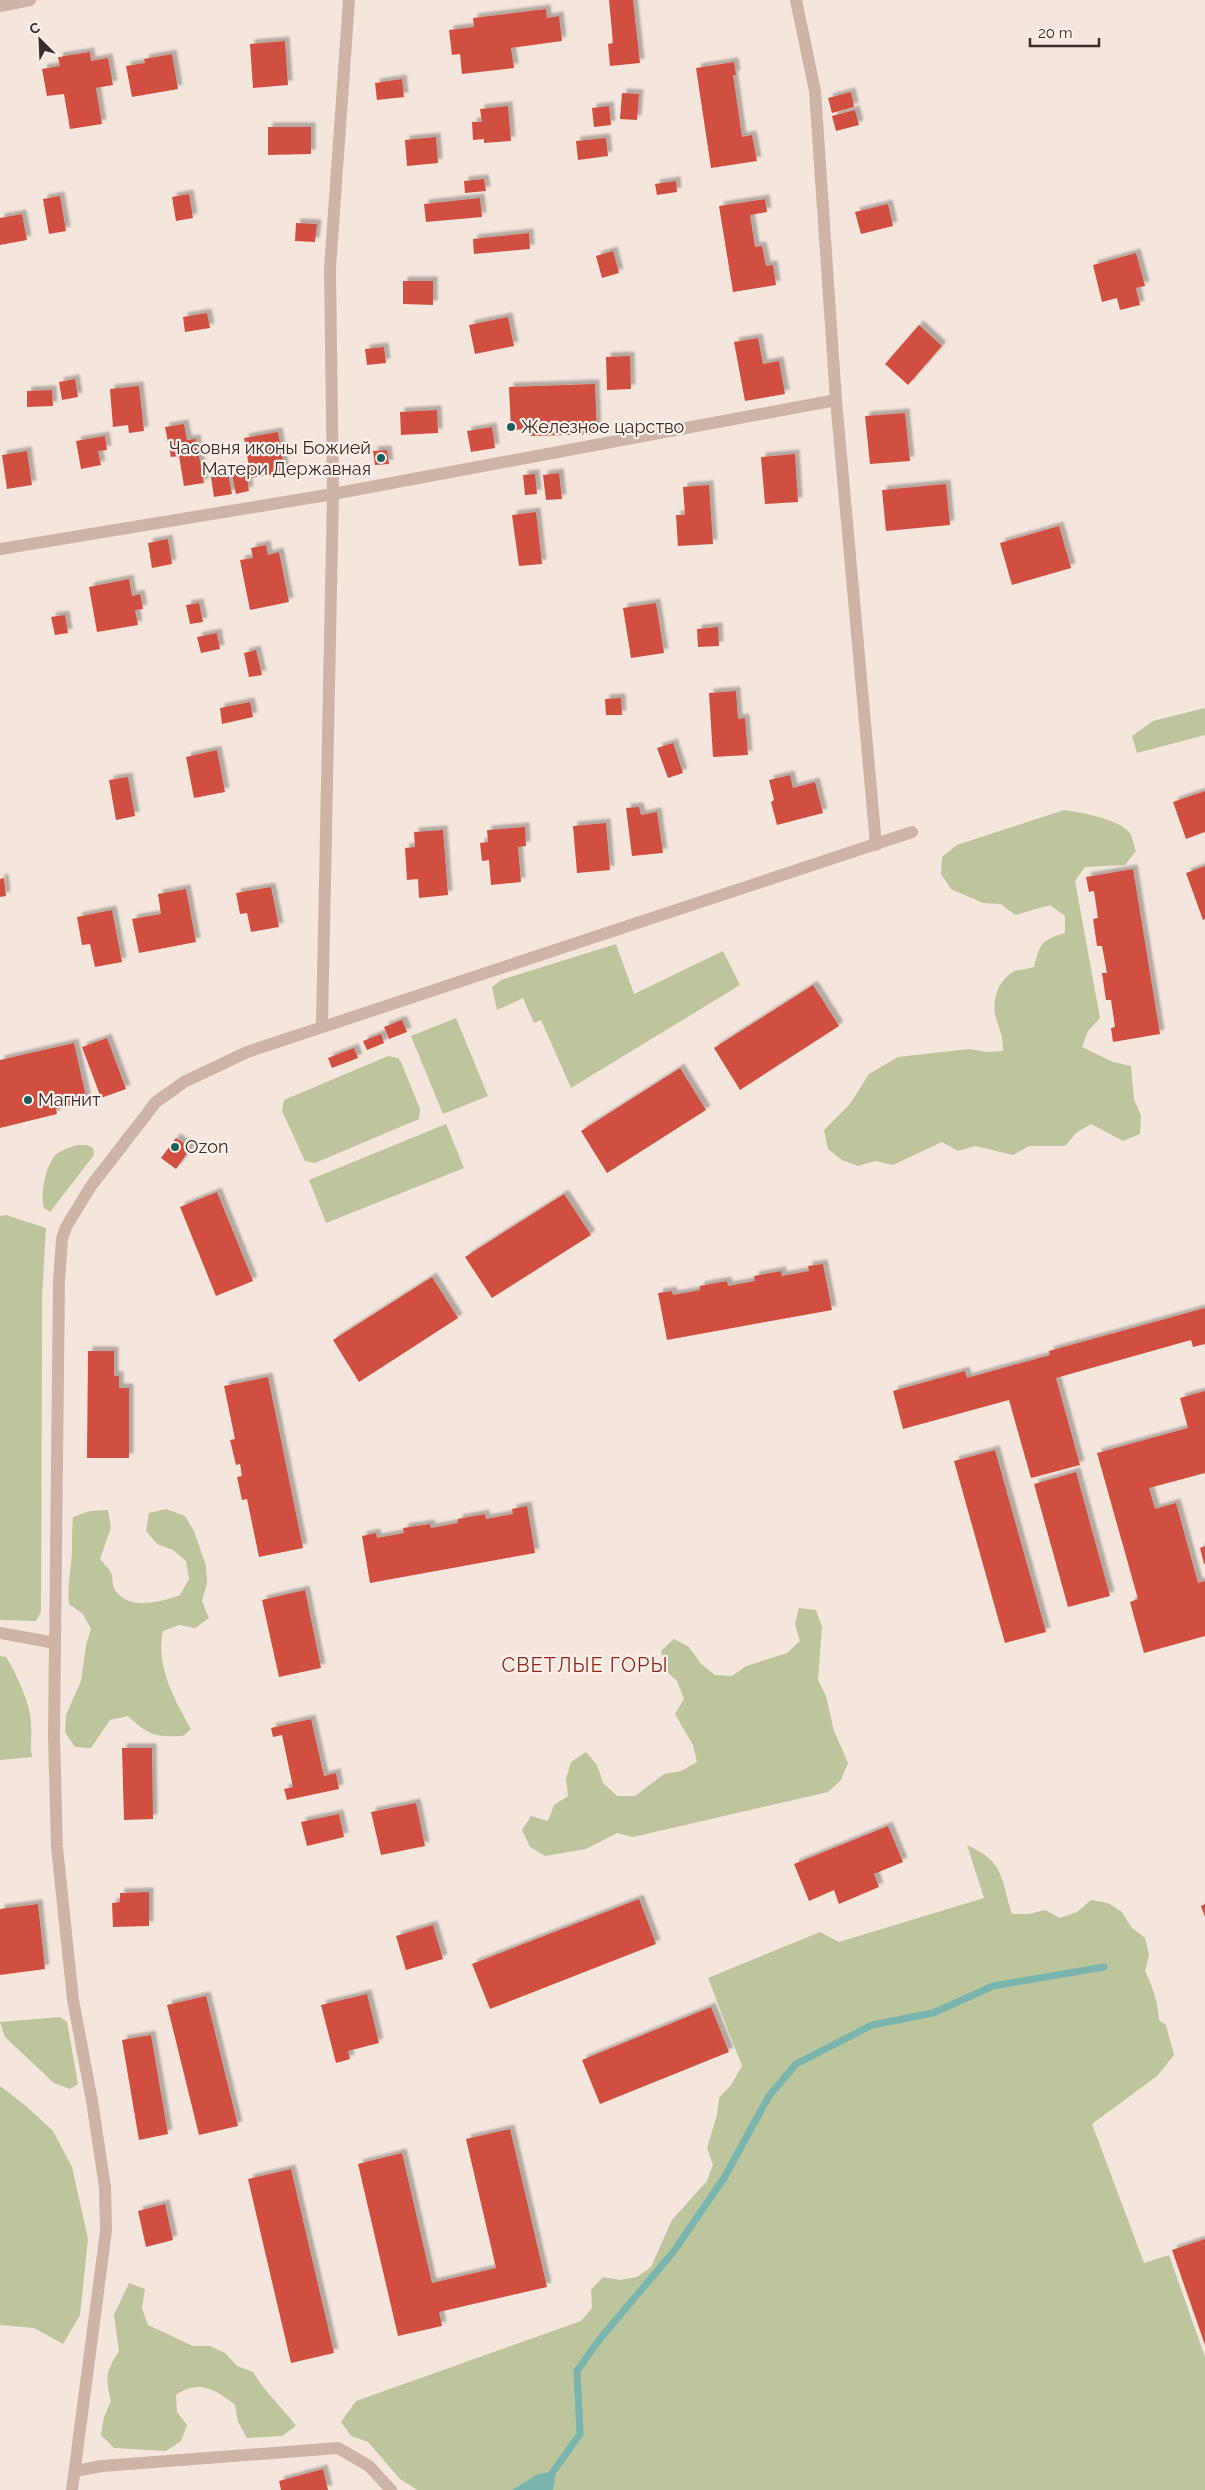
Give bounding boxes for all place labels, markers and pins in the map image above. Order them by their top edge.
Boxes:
place label: Железное царство [521,416,685,437]
marker: Железное царство [505,421,517,433]
place label: Часовня иконы Божией Матери Державная [169,437,371,479]
marker: Часовня иконы Божией Матери Державная [375,452,387,464]
place label: Магнит [38,1089,101,1110]
marker: Магнит [22,1094,34,1106]
place label: Ozon [185,1136,228,1157]
marker: Ozon [169,1141,181,1153]

